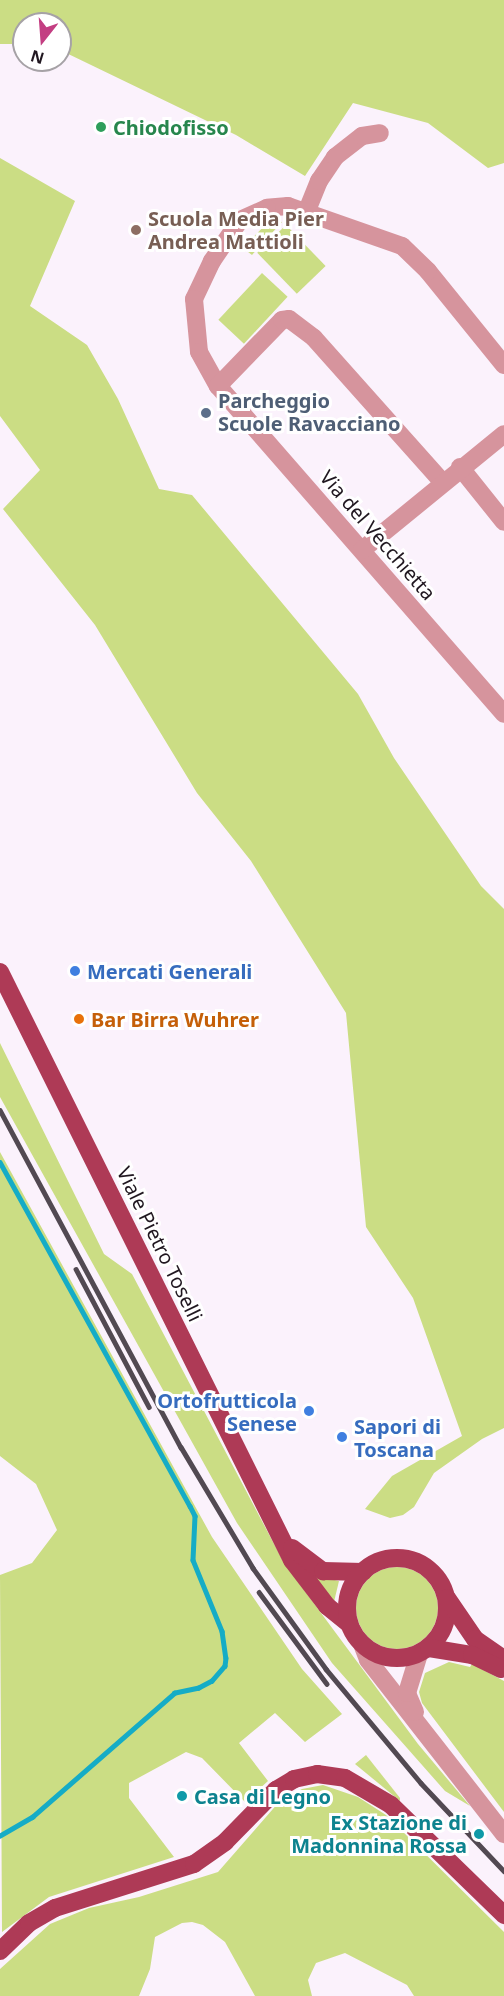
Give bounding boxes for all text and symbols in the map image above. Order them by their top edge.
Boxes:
north arrow [12,12,72,72]
text: N [28,45,47,70]
place label: Chiodofisso [113,115,229,139]
marker: Chiodofisso [94,120,108,134]
place label: Scuola Media Pier Andrea Mattioli [148,207,324,254]
marker: Scuola Media Pier Andrea Mattioli [129,223,143,237]
place label: Parcheggio Scuole Ravacciano [218,389,401,436]
marker: Parcheggio Scuole Ravacciano [199,406,213,420]
street label: Via del Vecchietta [315,465,441,605]
place label: Mercati Generali [87,959,252,983]
marker: Mercati Generali [68,964,82,978]
place label: Bar Birra Wuhrer [91,1007,259,1031]
marker: Bar Birra Wuhrer [72,1012,86,1026]
street label: Viale Pietro Toselli [112,1163,208,1325]
place label: Ortofrutticola Senese [157,1388,297,1435]
marker: Ortofrutticola Senese [302,1404,316,1418]
place label: Sapori di Toscana [354,1414,441,1461]
marker: Sapori di Toscana [335,1430,349,1444]
place label: Casa di Legno [194,1784,331,1808]
marker: Casa di Legno [175,1789,189,1803]
place label: Ex Stazione di Madonnina Rossa [291,1810,467,1857]
marker: Ex Stazione di Madonnina Rossa [472,1827,486,1841]

